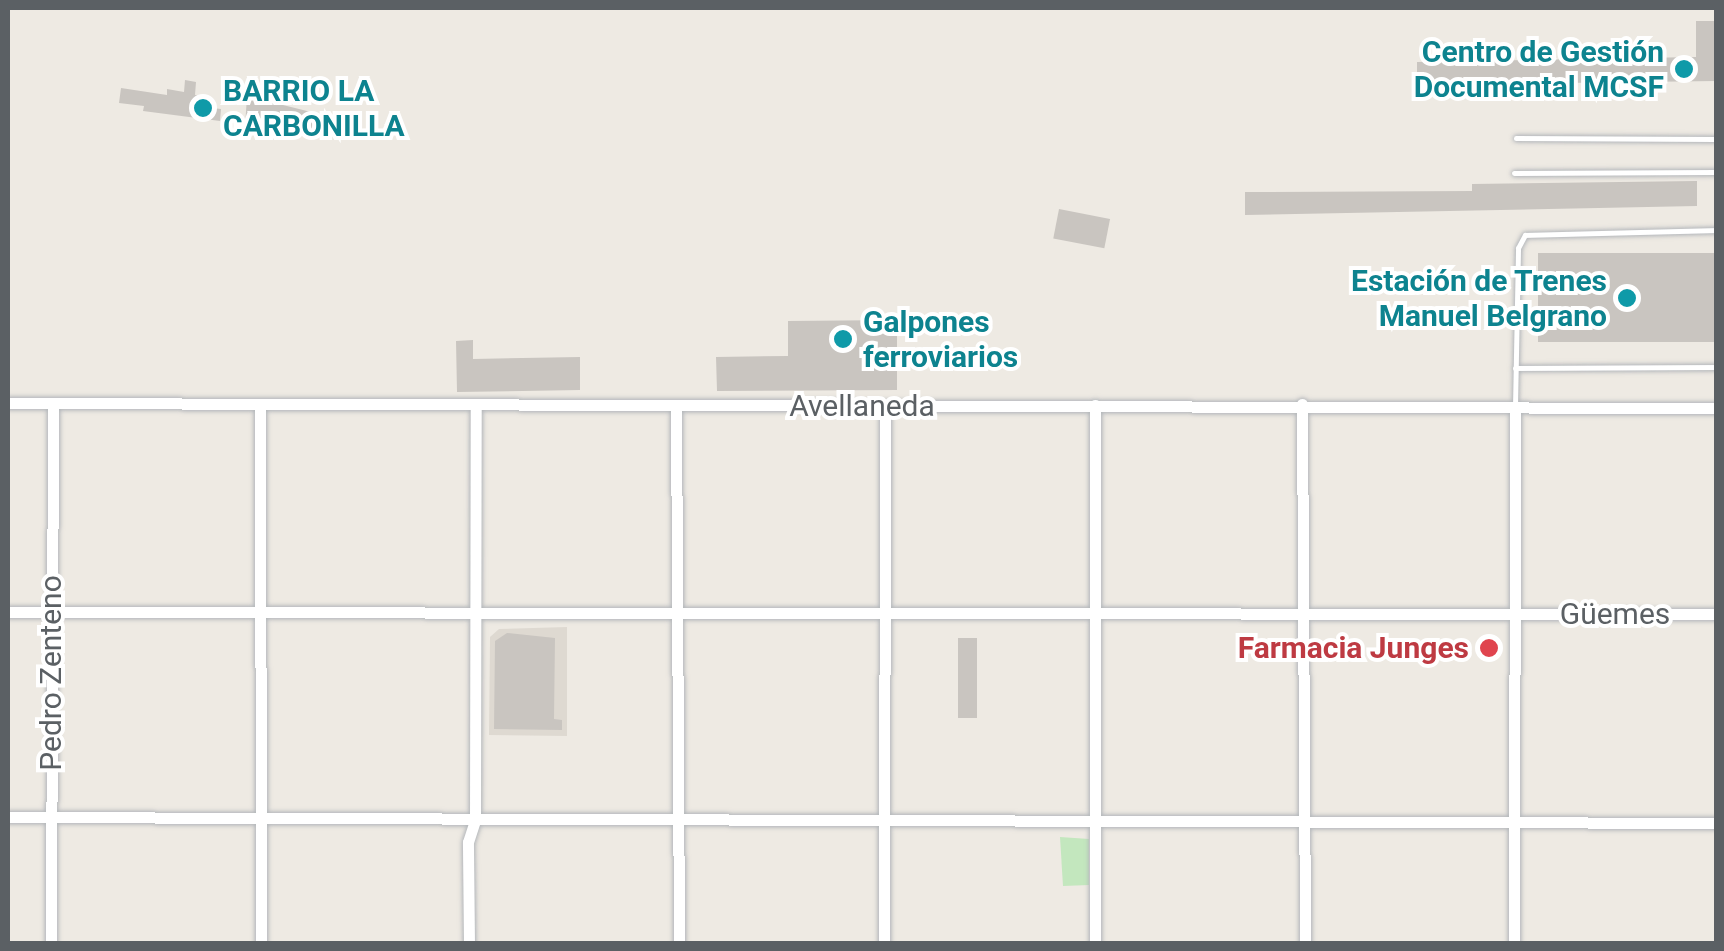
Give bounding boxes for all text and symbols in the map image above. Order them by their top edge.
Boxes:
place label: Centro de Gestión Documental MCSF [1414,34,1664,104]
marker: Centro de Gestión Documental MCSF [1673,58,1695,80]
place label: BARRIO LA CARBONILLA [223,73,405,144]
marker: BARRIO LA CARBONILLA [192,97,214,119]
place label: Estación de Trenes Manuel Belgrano [1350,263,1607,334]
marker: Estación de Trenes Manuel Belgrano [1616,287,1638,309]
place label: Galpones ferroviarios [863,304,1018,374]
marker: Galpones ferroviarios [832,328,854,350]
street label: Avellaneda [789,388,935,424]
street label: Pedro Zenteno [33,575,69,771]
street label: Güemes [1560,596,1670,632]
place label: Farmacia Junges [1238,630,1469,666]
marker: Farmacia Junges [1478,637,1500,659]

